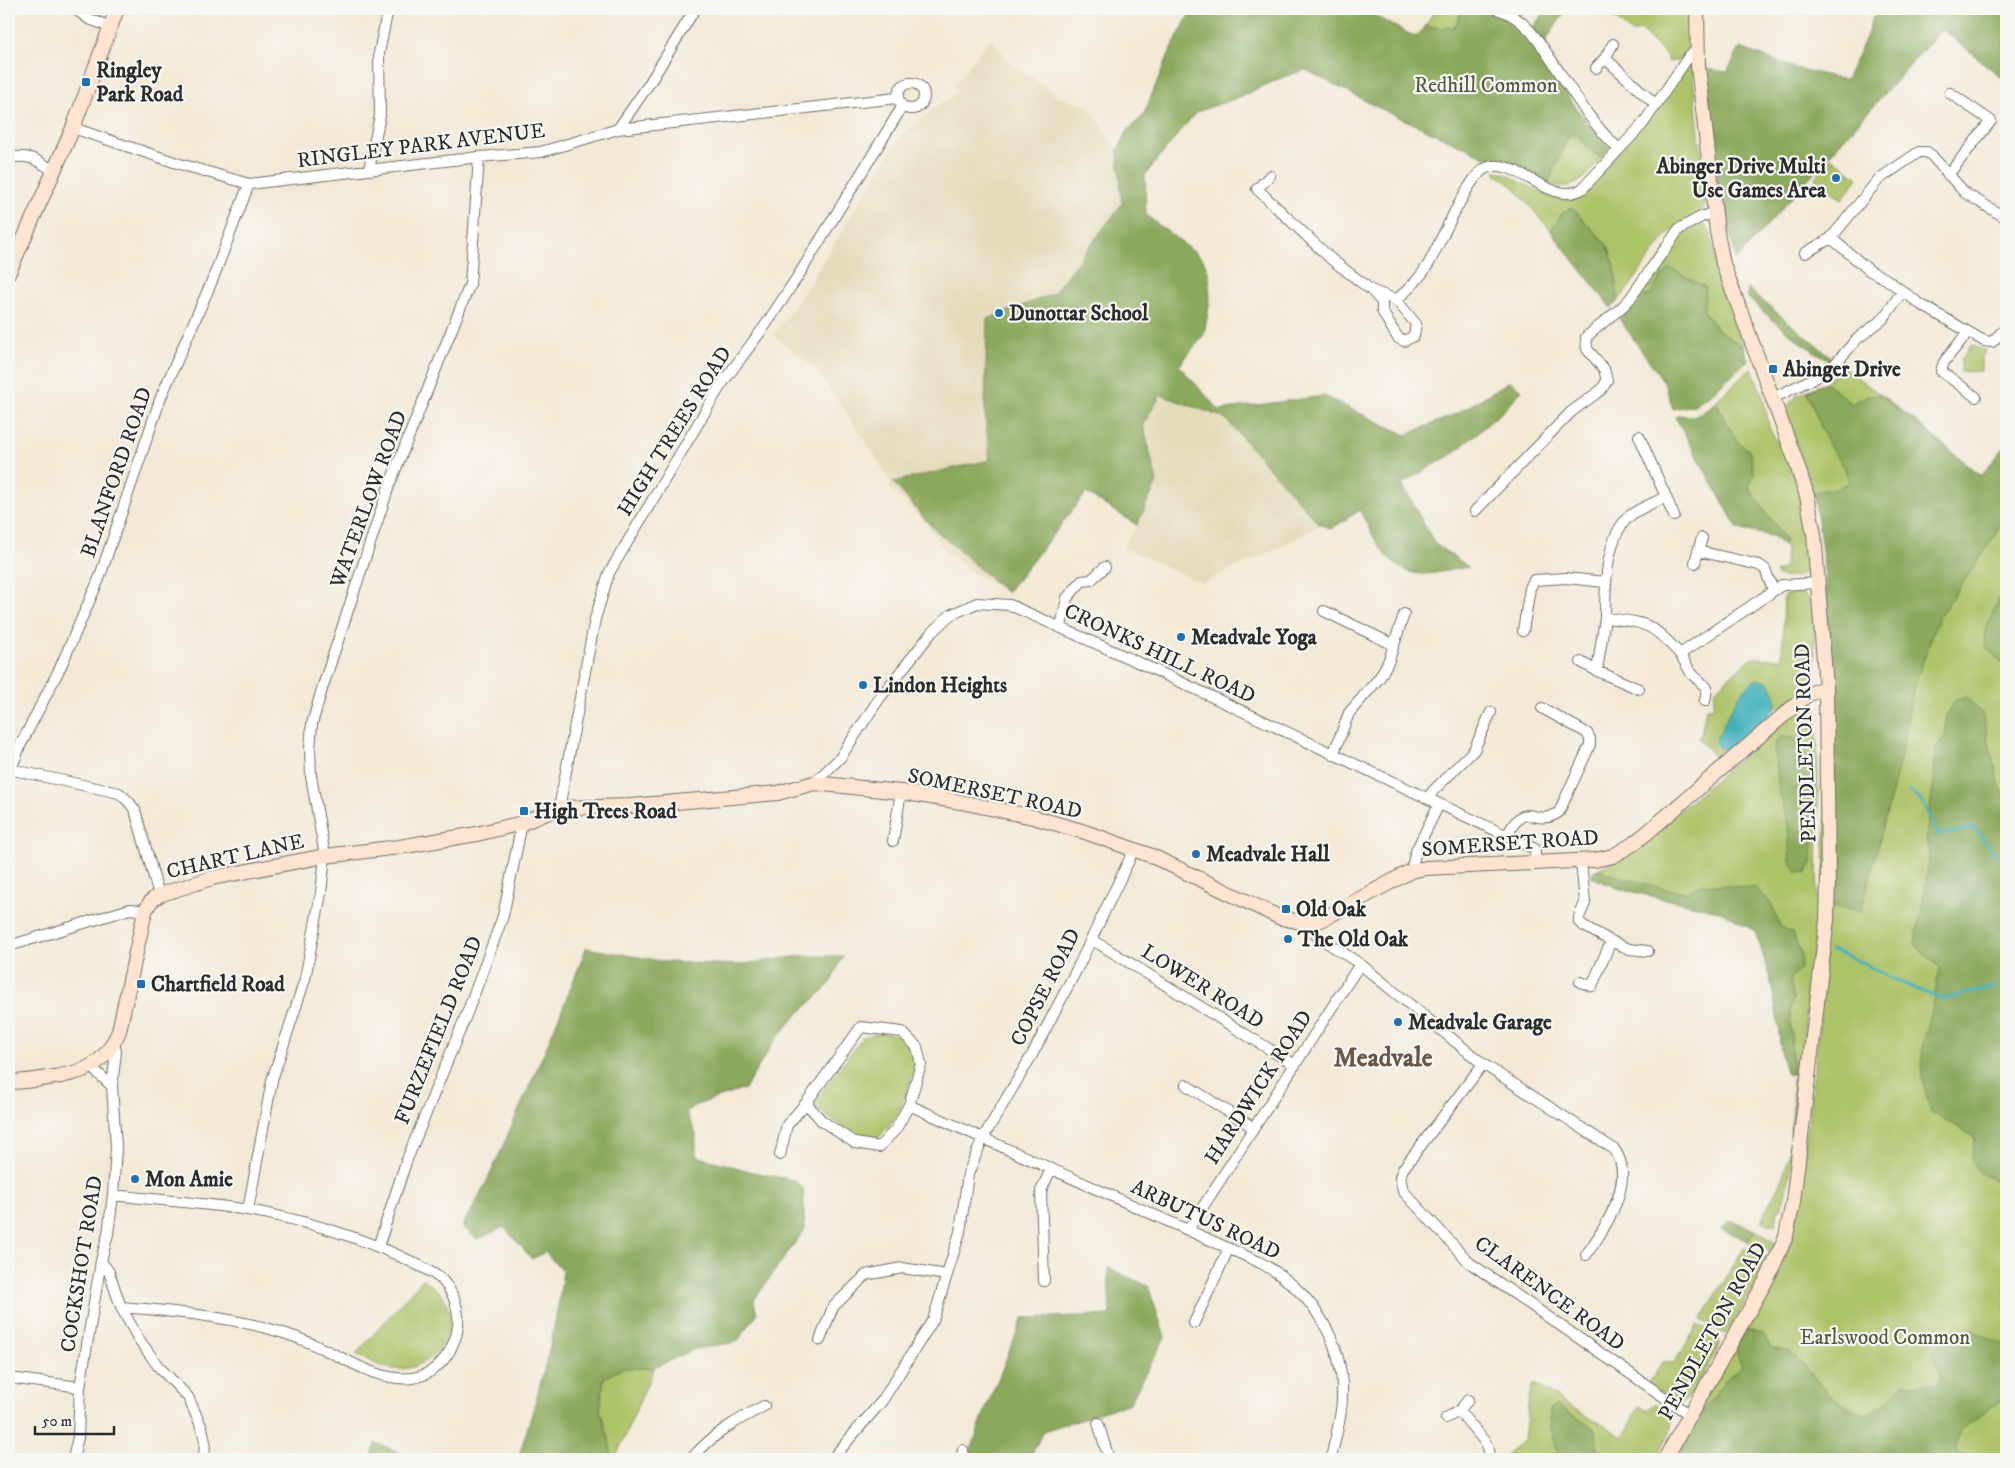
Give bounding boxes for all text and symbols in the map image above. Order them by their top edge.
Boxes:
place label: Ringley Park Road [96,58,184,108]
park label: Redhill Common [1414,73,1558,99]
marker: Ringley Park Road [80,76,92,88]
street label: RINGLEY PARK AVENUE [296,118,547,174]
place label: Abinger Drive Multi Use Games Area [1656,154,1827,204]
marker: Abinger Drive Multi Use Games Area [1830,172,1842,184]
place label: Dunottar School [1009,301,1149,327]
marker: Dunottar School [993,307,1005,319]
street label: HIGH TREES ROAD [612,342,738,521]
place label: Abinger Drive [1782,357,1901,383]
marker: Abinger Drive [1767,363,1779,375]
street label: BLANFORD ROAD [76,384,158,561]
street label: WATERLOW ROAD [324,407,413,593]
street label: CRONKS HILL ROAD [1060,598,1259,710]
place label: Meadvale Yoga [1191,625,1318,651]
marker: Meadvale Yoga [1175,631,1187,643]
street label: PENDLETON ROAD [1790,643,1822,843]
place label: Lindon Heights [873,673,1007,699]
marker: Lindon Heights [857,679,869,691]
street label: SOMERSET ROAD [905,763,1084,825]
place label: High Trees Road [534,799,677,825]
marker: High Trees Road [518,805,530,817]
street label: SOMERSET ROAD [1421,825,1600,863]
street label: CHART LANE [164,828,307,885]
place label: Meadvale Hall [1206,842,1330,868]
marker: Meadvale Hall [1190,848,1202,860]
place label: Old Oak [1296,897,1367,923]
marker: Old Oak [1280,903,1292,915]
street label: COPSE ROAD [1005,924,1087,1051]
place label: The Old Oak [1297,927,1409,953]
street label: FURZEFIELD ROAD [389,932,489,1128]
marker: The Old Oak [1282,933,1294,945]
street label: LOWER ROAD [1136,939,1269,1035]
place label: Chartfield Road [151,972,285,998]
marker: Chartfield Road [135,978,147,990]
street label: HARDWICK ROAD [1199,1005,1318,1170]
place label: Meadvale Garage [1408,1010,1552,1036]
marker: Meadvale Garage [1392,1016,1404,1028]
district label: Meadvale [1333,1042,1433,1075]
place label: Mon Amie [145,1167,233,1193]
marker: Mon Amie [129,1173,141,1185]
street label: COCKSHOT ROAD [55,1174,109,1354]
street label: ARBUTUS ROAD [1127,1174,1284,1266]
street label: CLARENCE ROAD [1469,1231,1630,1357]
street label: PENDLETON ROAD [1653,1238,1773,1425]
park label: Earlswood Common [1800,1325,1970,1351]
scale bar [35,1403,114,1435]
text: 50 m [42,1412,72,1431]

